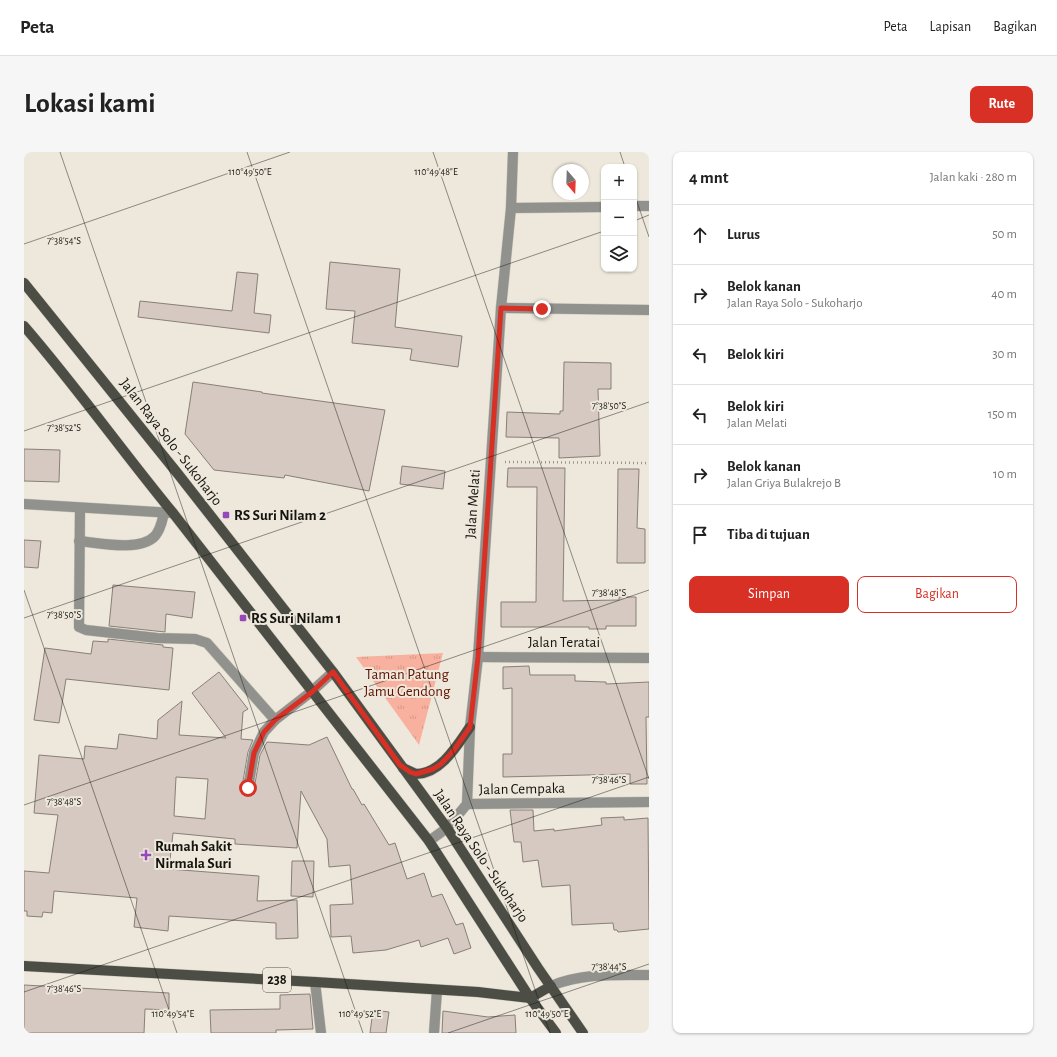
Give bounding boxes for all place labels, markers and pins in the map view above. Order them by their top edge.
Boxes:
place label: RS Suri Nilam 2 [234,508,326,523]
marker: RS Suri Nilam 2 [221,510,231,520]
place label: RS Suri Nilam 1 [251,611,341,626]
marker: RS Suri Nilam 1 [238,613,248,623]
place label: Rumah Sakit Nirmala Suri [155,839,232,871]
marker: Rumah Sakit Nirmala Suri [140,849,152,861]

